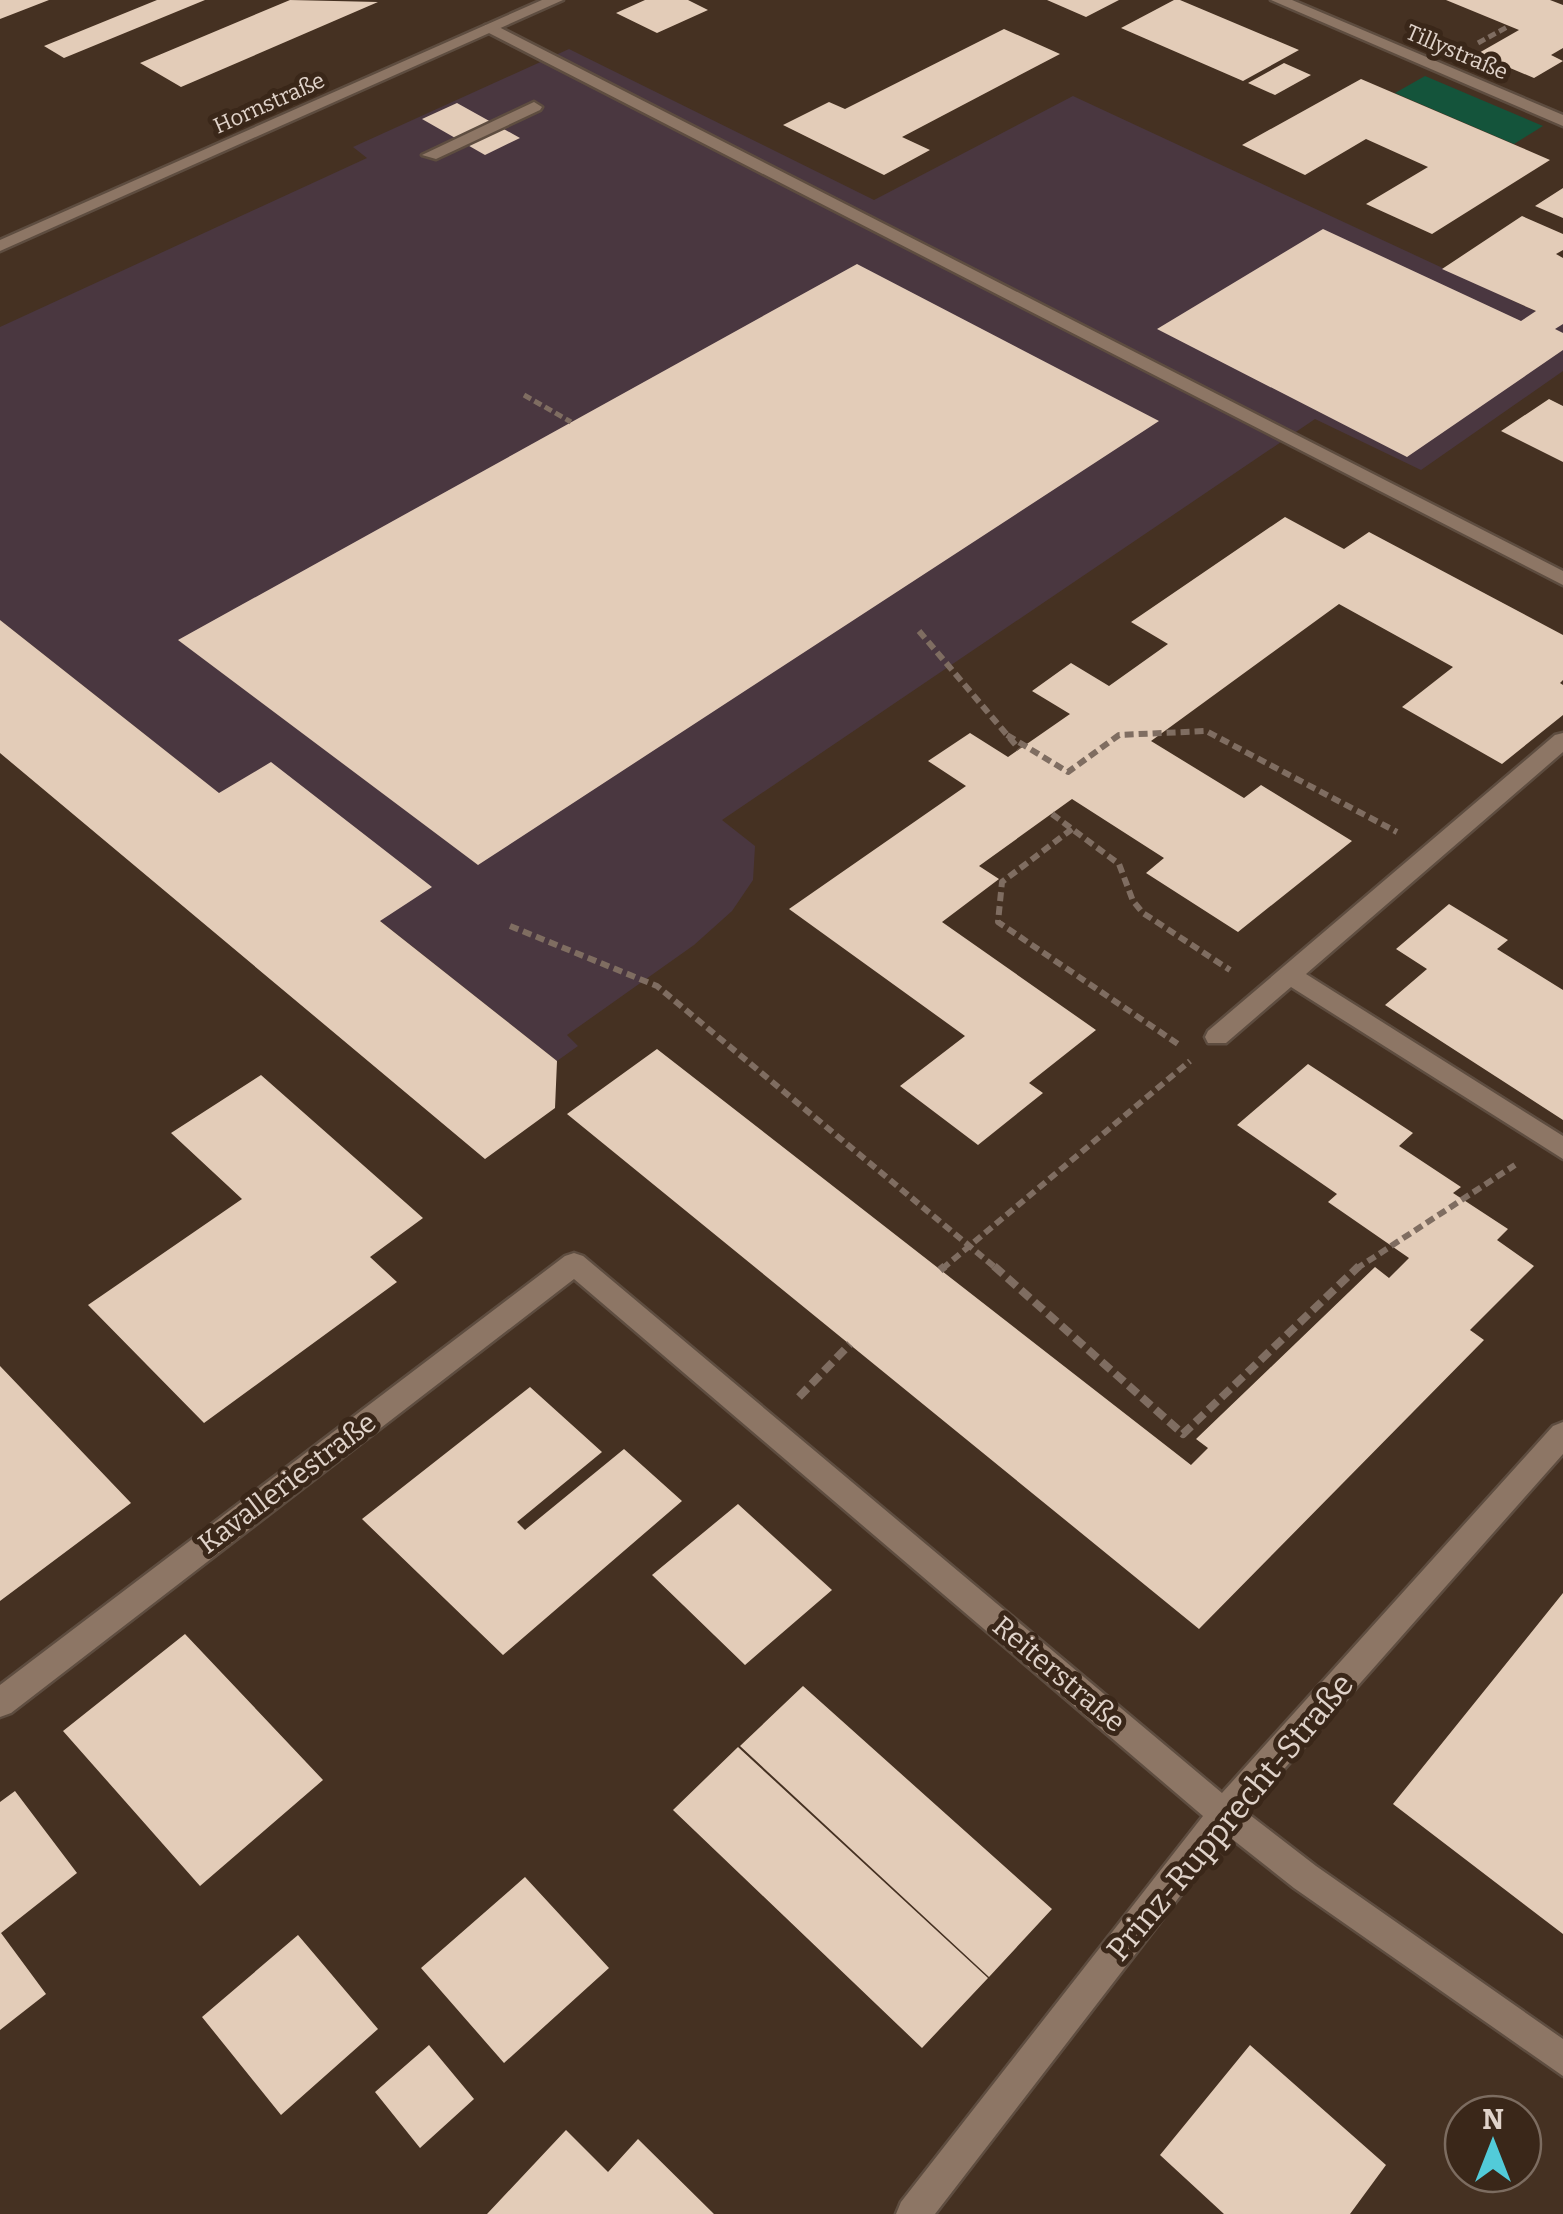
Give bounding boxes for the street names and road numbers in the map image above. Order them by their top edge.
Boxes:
street label: Tillystraße [1402,18,1512,86]
street label: Hornstraße [209,66,329,140]
street label: Kavalleriestraße [192,1406,382,1560]
street label: Reiterstraße [986,1609,1132,1739]
street label: Prinz-Rupprecht-Straße [1099,1666,1361,1968]

